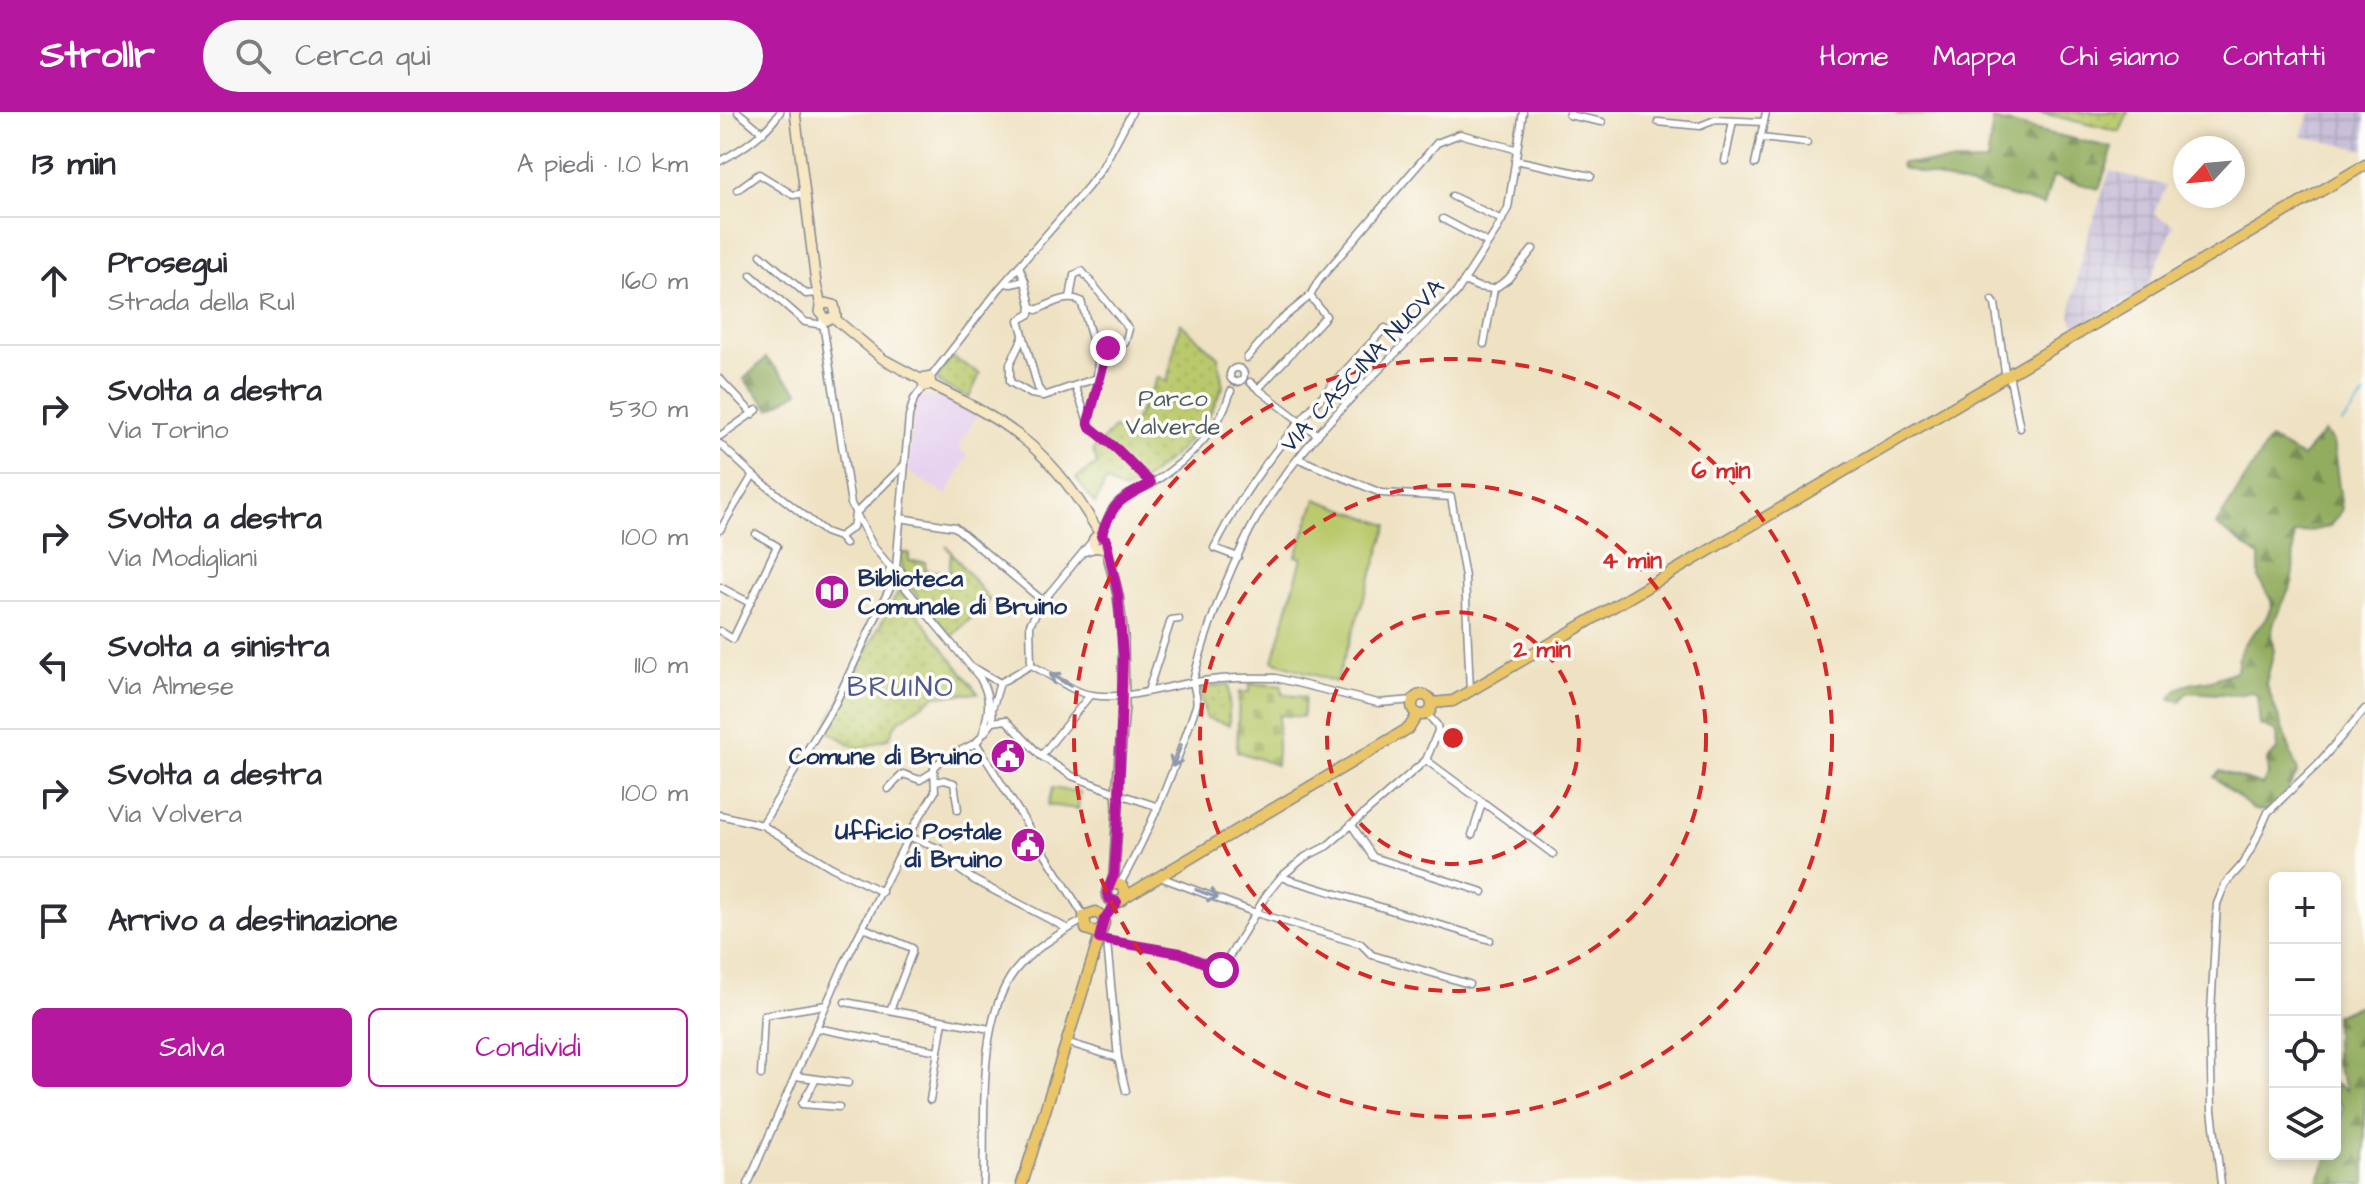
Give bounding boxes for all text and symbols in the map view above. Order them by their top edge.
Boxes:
search box [203,20,763,92]
text: Strollr [40,30,155,82]
icon: search [231,34,275,78]
text: Cerca qui [295,35,431,77]
text: Home [1819,37,1889,76]
text: Mappa [1933,37,2016,76]
text: Chi siamo [2060,37,2179,76]
text: Contatti [2223,37,2325,76]
north arrow [2173,136,2245,208]
text: 13 min [32,140,116,188]
text: A piedi · 1.0 km [517,146,688,182]
text: Prosegui [108,242,227,284]
icon: ahead [32,259,76,303]
text: 160 m [621,263,688,299]
street label: VIA CASCINA NUOVA [1273,271,1453,460]
text: Strada della Rul [108,284,295,320]
route end [1090,330,1126,366]
text: Svolta a destra [108,370,322,412]
park label: Parco Valverde [1126,382,1221,444]
icon: right [32,387,76,431]
text: 530 m [609,391,688,427]
text: Via Torino [108,412,229,448]
text: 6 min [1692,454,1750,488]
text: Svolta a destra [108,498,322,540]
icon: right [32,515,76,559]
text: 100 m [621,519,688,555]
text: Via Modigliani [108,540,257,576]
text: 4 min [1602,544,1662,578]
place label: Biblioteca Comunale di Bruino [858,562,1068,624]
library icon: Biblioteca Comunale di Bruino [813,573,851,611]
text: Svolta a sinistra [108,626,329,668]
text: 2 min [1512,633,1571,667]
icon: left [32,643,76,687]
text: 110 m [634,647,688,683]
text: Via Almese [108,668,234,704]
district label: BRUINO [847,668,955,707]
one-way arrow [1049,672,1072,688]
centre of rings [1439,724,1467,752]
public building icon: Comune di Bruino [989,737,1027,775]
place label: Comune di Bruino [789,740,983,774]
one-way arrow [1169,743,1183,768]
text: Svolta a destra [108,754,322,796]
icon: right [32,771,76,815]
text: 100 m [621,775,688,811]
text: Via Volvera [108,796,242,832]
place label: Ufficio Postale di Bruino [835,815,1003,877]
public building icon: Ufficio Postale di Bruino [1009,826,1047,864]
map controls [2269,872,2341,1160]
button: + [2269,872,2341,944]
one-way arrow [1194,888,1219,903]
icon: arrive [32,899,76,943]
text: Arrivo a destinazione [108,900,398,942]
button: − [2269,944,2341,1016]
route start [1203,952,1239,988]
button: Salva [32,1008,352,1087]
button: Condividi [368,1008,688,1087]
button: locate [2269,1016,2341,1088]
button: layers [2269,1088,2341,1160]

